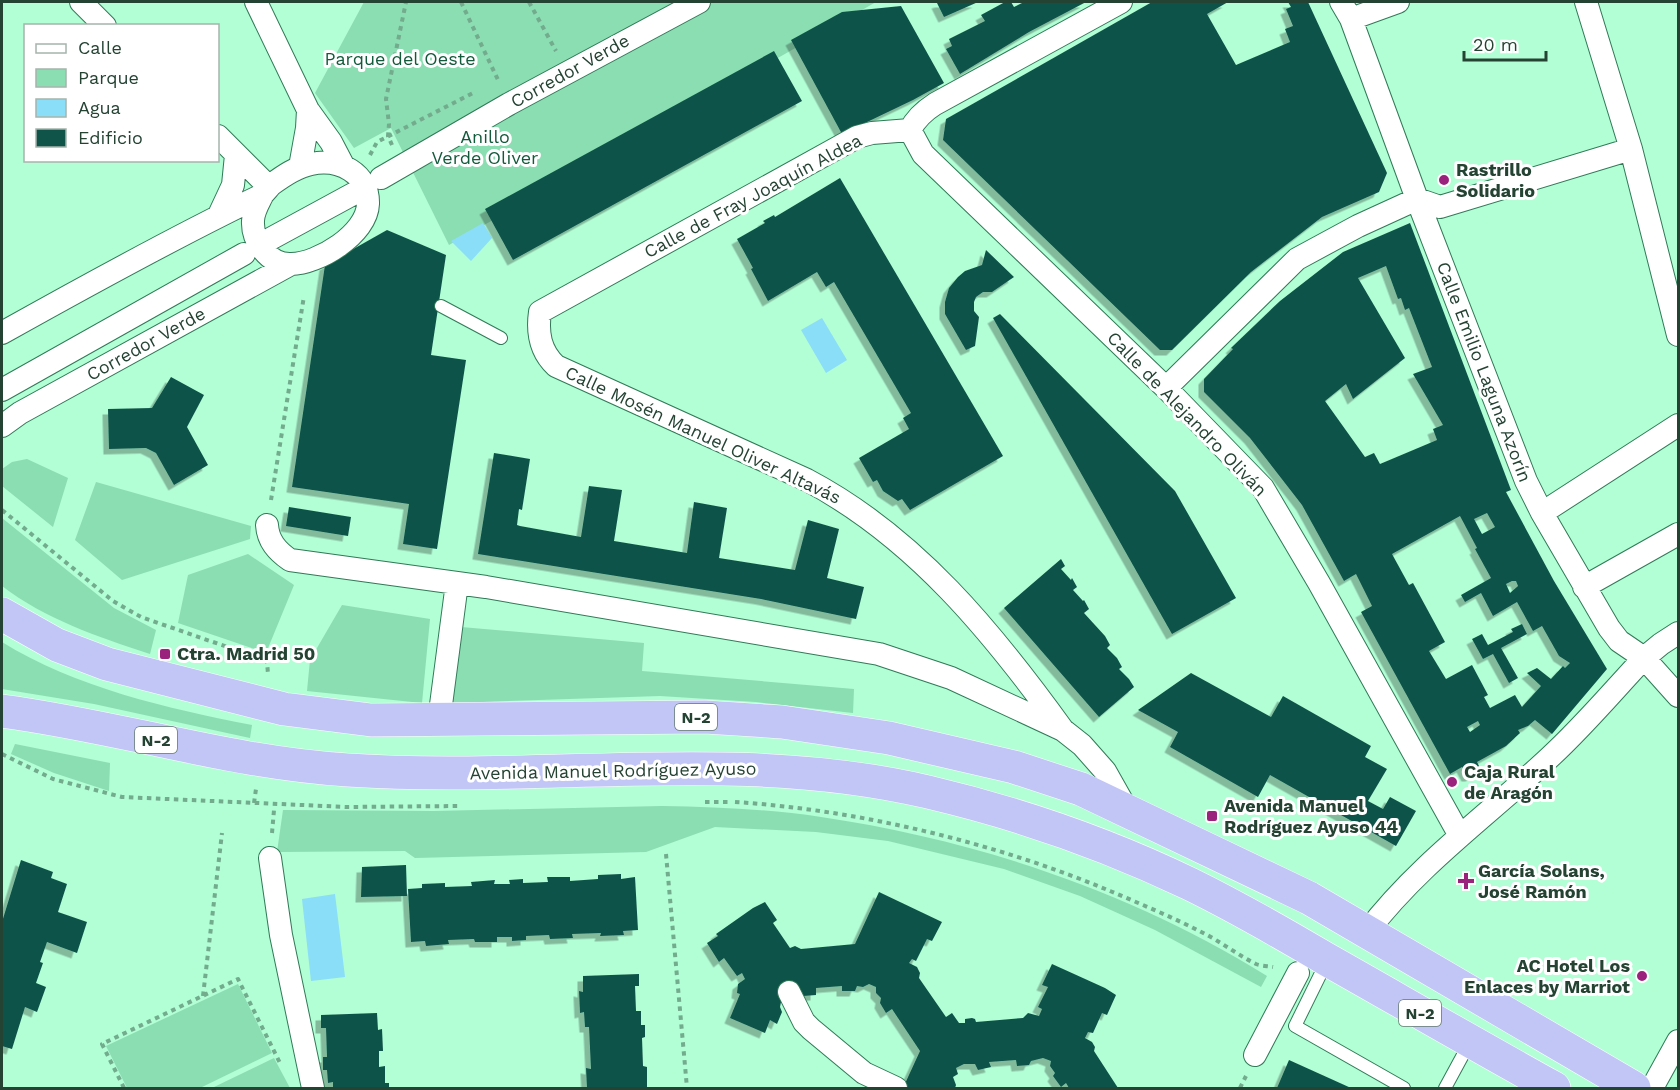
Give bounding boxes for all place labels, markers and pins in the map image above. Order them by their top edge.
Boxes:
place label: Rastrillo Solidario [1456,159,1535,201]
marker: Rastrillo Solidario [1437,173,1451,187]
place label: Ctra. Madrid 50 [177,643,315,664]
marker: Ctra. Madrid 50 [158,647,172,661]
place label: Caja Rural de Aragón [1464,761,1555,803]
marker: Caja Rural de Aragón [1445,775,1459,789]
place label: Avenida Manuel Rodríguez Ayuso 44 [1224,795,1398,837]
marker: Avenida Manuel Rodríguez Ayuso 44 [1205,809,1219,823]
place label: García Solans, José Ramón [1478,860,1605,902]
marker: García Solans, José Ramón [1459,874,1473,888]
place label: AC Hotel Los Enlaces by Marriot [1464,955,1630,997]
marker: AC Hotel Los Enlaces by Marriot [1635,969,1649,983]

